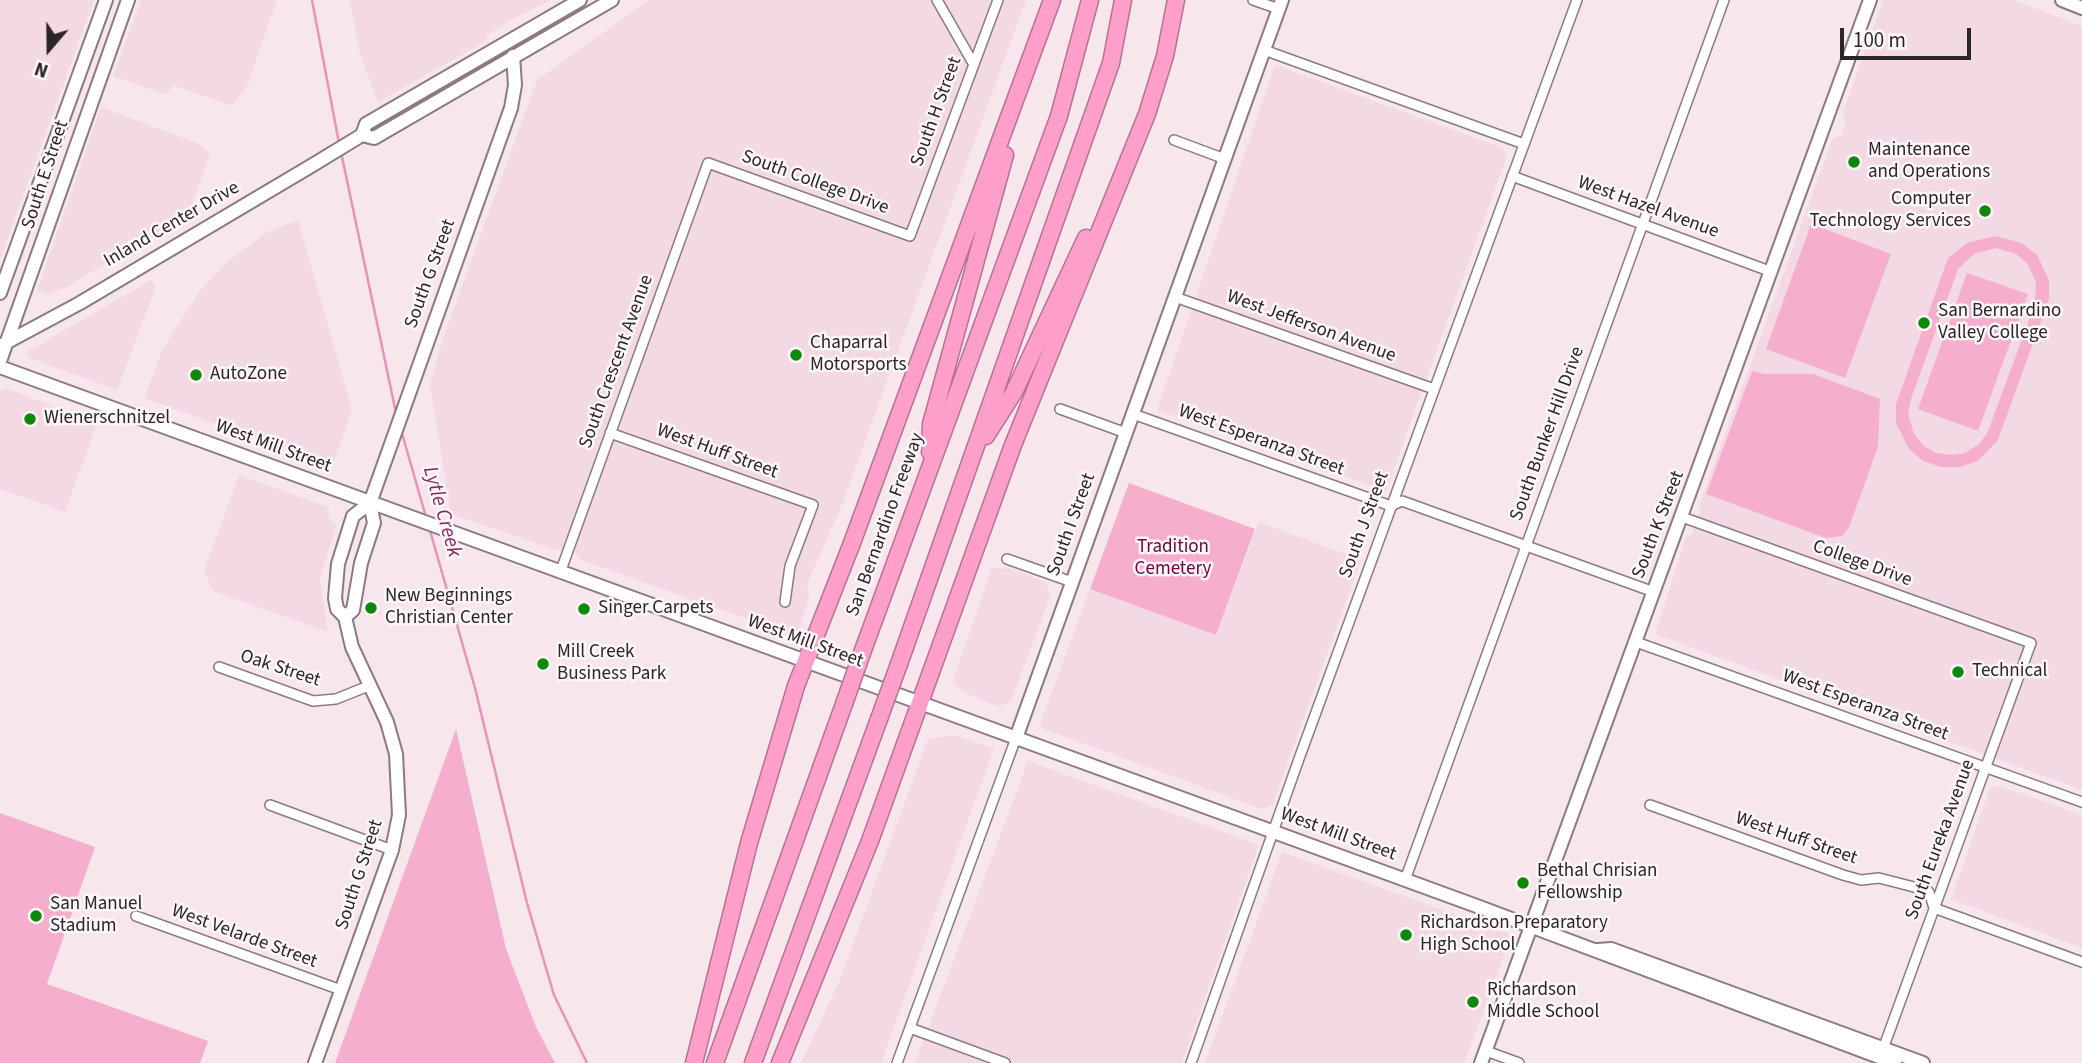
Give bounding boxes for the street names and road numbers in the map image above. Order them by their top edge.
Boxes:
street label: South H Street [907,54,967,170]
street label: South E Street [18,118,74,232]
street label: South College Drive [738,146,892,220]
street label: West Hazel Avenue [1574,172,1722,244]
street label: Inland Center Drive [100,177,244,273]
street label: South G Street [401,216,461,332]
street label: South Crescent Avenue [575,272,659,452]
street label: West Jefferson Avenue [1223,286,1399,368]
street label: South Bunker Hill Drive [1506,344,1590,524]
street label: West Esperanza Street [1175,400,1347,482]
street label: West Mill Street [212,415,334,479]
street label: West Huff Street [653,420,781,484]
street label: San Bernardino Freeway [842,430,930,620]
street label: South K Street [1628,468,1690,582]
street label: South J Street [1335,469,1395,581]
street label: South I Street [1043,470,1101,580]
street label: College Drive [1809,536,1915,592]
street label: West Mill Street [744,610,866,674]
street label: Oak Street [237,645,323,693]
street label: West Esperanza Street [1779,665,1951,747]
street label: South Eureka Avenue [1901,757,1981,923]
street label: West Mill Street [1277,803,1399,867]
street label: West Huff Street [1732,808,1860,870]
street label: South G Street [331,817,389,933]
street label: West Velarde Street [168,900,320,974]

